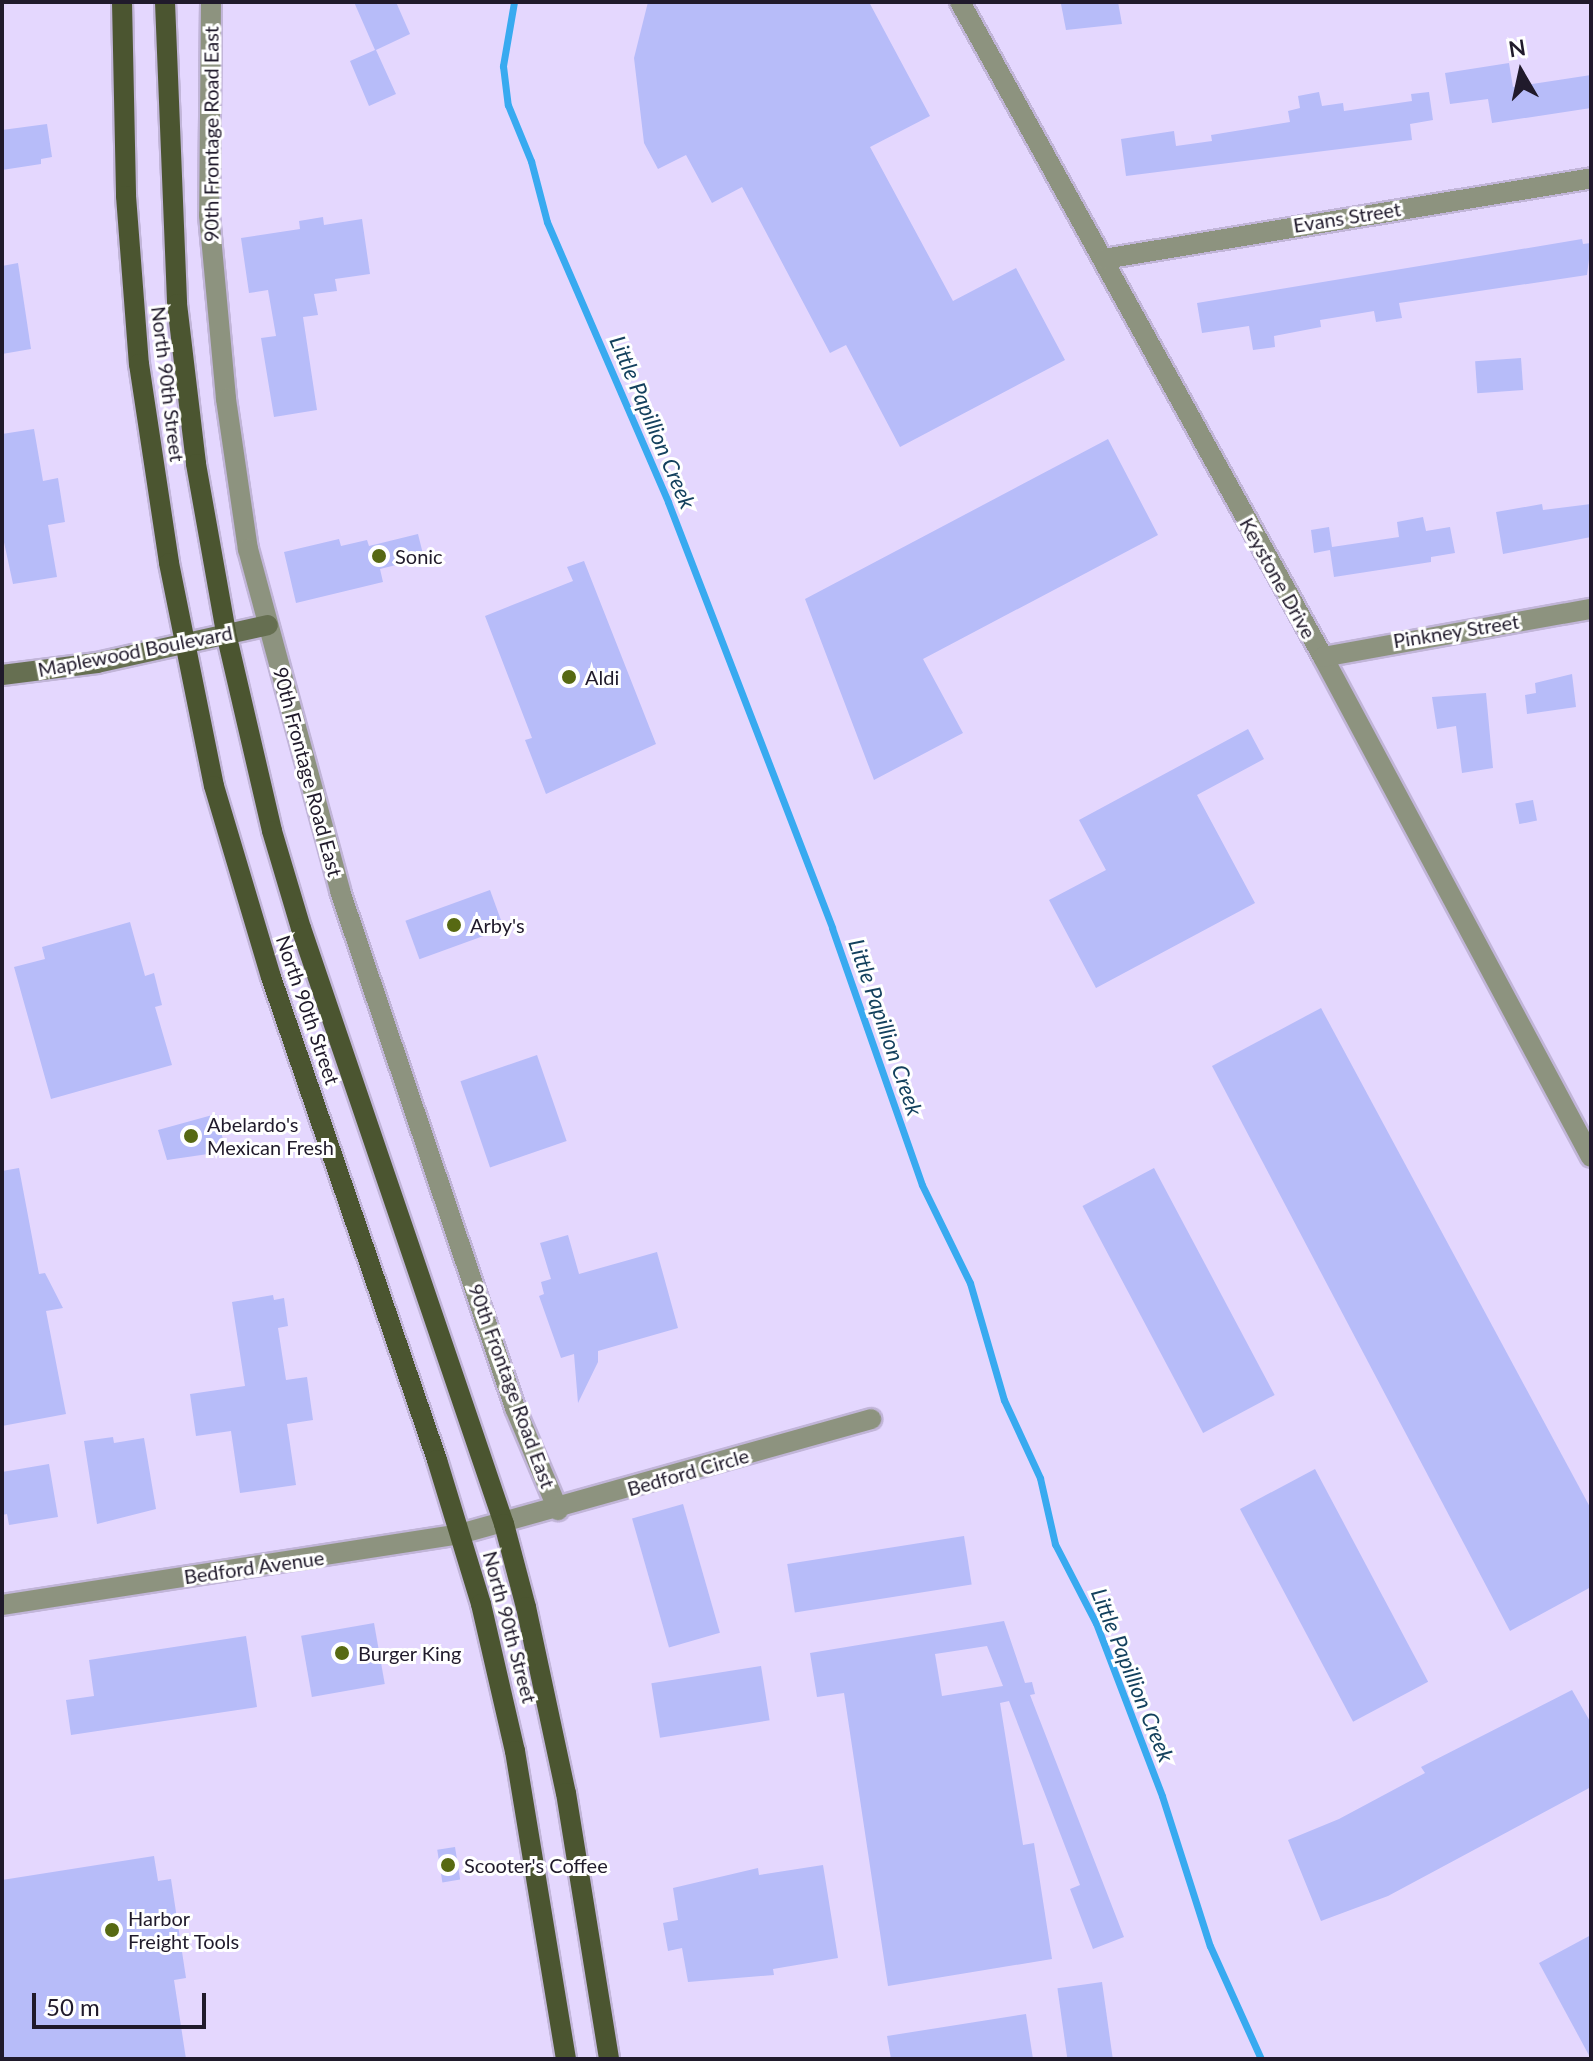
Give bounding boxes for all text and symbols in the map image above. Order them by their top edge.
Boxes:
street label: 90th Frontage Road East [199,26,223,242]
north arrow [1481,32,1561,112]
text: N [1507,33,1528,62]
street label: Evans Street [1291,197,1403,237]
street label: North 90th Street [147,305,189,463]
water label: Little Papillion Creek [605,332,701,512]
street label: Keystone Drive [1235,513,1321,643]
place label: Sonic [395,544,443,568]
marker: Sonic [370,547,388,565]
street label: Pinkney Street [1391,609,1521,653]
street label: Maplewood Boulevard [36,620,234,682]
street label: 90th Frontage Road East [268,665,348,879]
place label: Aldi [585,665,619,689]
marker: Aldi [560,668,578,686]
place label: Arby's [470,913,525,937]
marker: Arby's [445,916,463,934]
street label: North 90th Street [271,932,345,1088]
water label: Little Papillion Creek [843,935,929,1119]
place label: Abelardo's Mexican Fresh [207,1112,334,1159]
marker: Abelardo's Mexican Fresh [182,1127,200,1145]
street label: 90th Frontage Road East [464,1280,560,1492]
street label: Bedford Circle [624,1443,752,1501]
street label: Bedford Avenue [182,1545,326,1589]
street label: North 90th Street [478,1548,542,1706]
water label: Little Papillion Creek [1086,1584,1180,1766]
place label: Burger King [358,1641,462,1665]
marker: Burger King [333,1644,351,1662]
place label: Scooter's Coffee [464,1853,608,1877]
marker: Scooter's Coffee [439,1856,457,1874]
place label: Harbor Freight Tools [128,1906,240,1953]
marker: Harbor Freight Tools [103,1921,121,1939]
scale bar [36,1977,210,2027]
text: 50 m [46,1992,100,2021]

